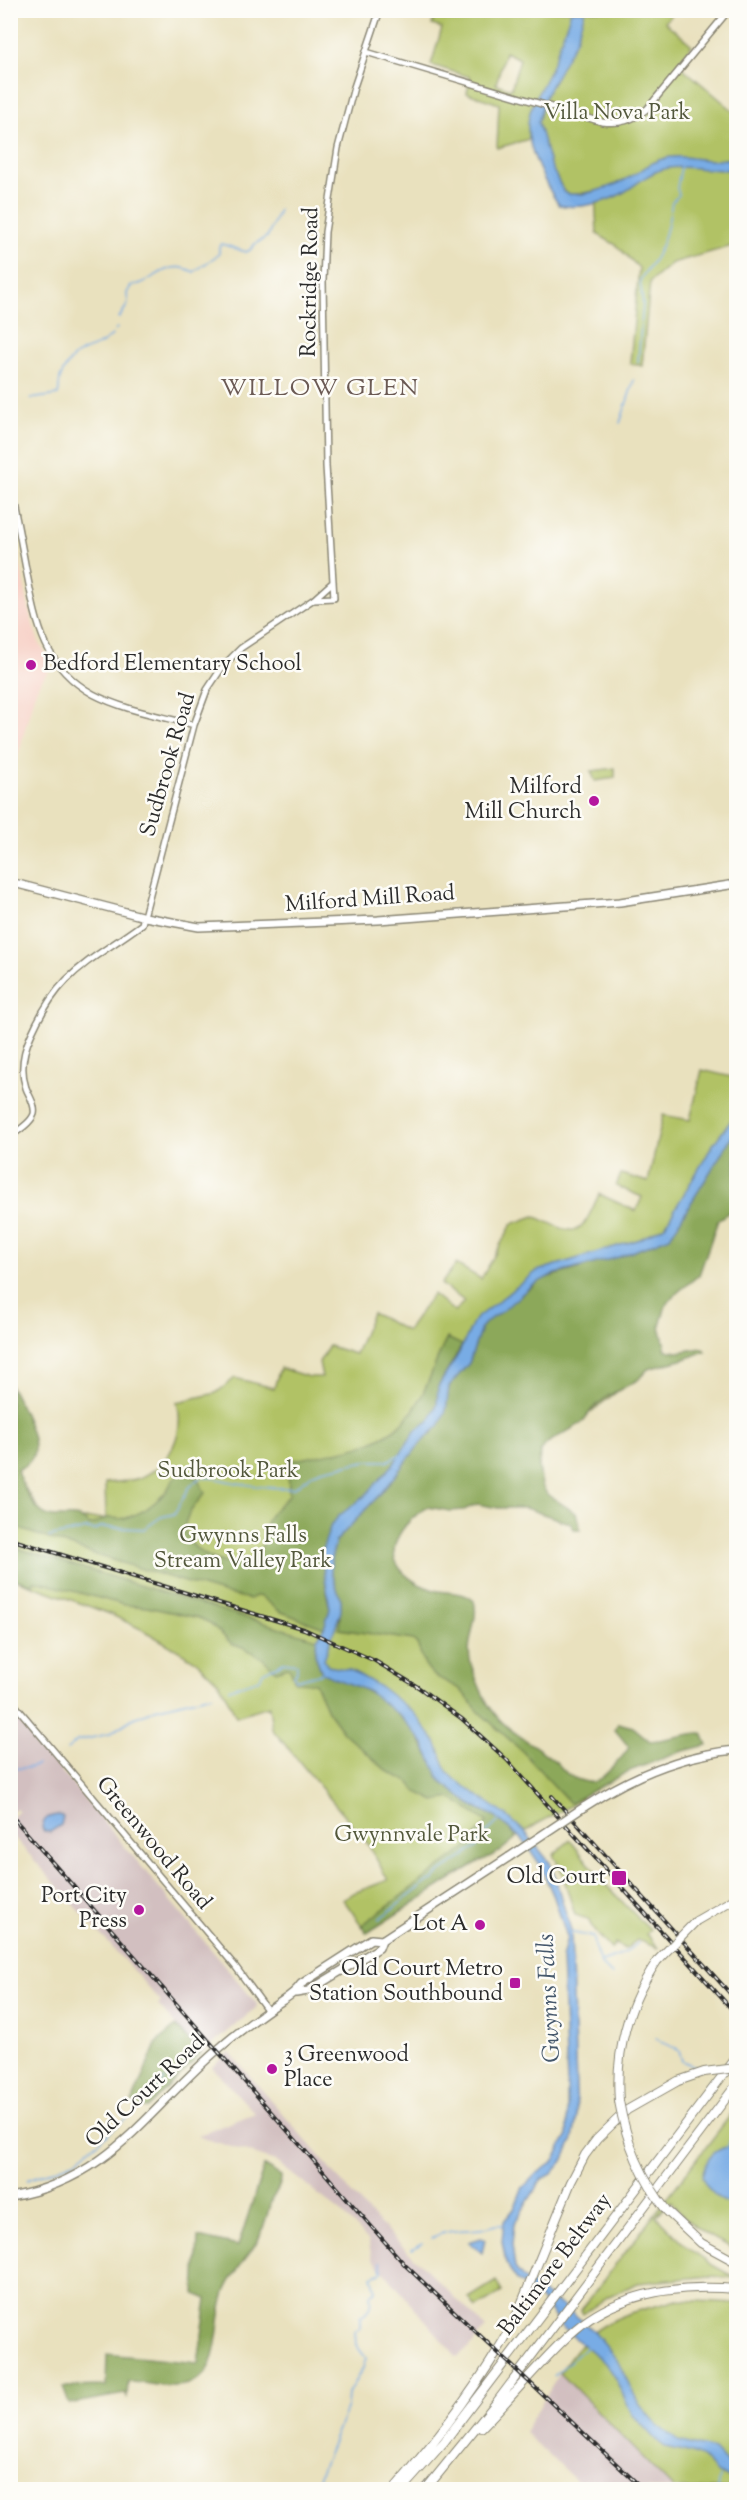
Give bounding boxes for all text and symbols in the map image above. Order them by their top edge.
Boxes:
park label: Villa Nova Park [544,98,690,130]
street label: Rockridge Road [294,207,328,357]
district label: WILLOW GLEN [220,372,420,406]
place label: Bedford Elementary School [43,649,302,681]
marker: Bedford Elementary School [24,658,38,672]
street label: Sudbrook Road [133,689,205,841]
place label: Milford Mill Church [464,772,582,829]
marker: Milford Mill Church [587,794,601,808]
street label: Milford Mill Road [284,878,456,922]
park label: Sudbrook Park [157,1456,299,1488]
park label: Gwynns Falls Stream Valley Park [154,1521,332,1578]
street label: Greenwood Road [88,1770,218,1918]
park label: Gwynnvale Park [334,1820,490,1852]
place label: Old Court [507,1862,606,1894]
marker: Old Court [610,1869,628,1887]
place label: Port City Press [41,1881,127,1938]
marker: Port City Press [132,1903,146,1917]
place label: Lot A [413,1909,468,1941]
marker: Lot A [473,1918,487,1932]
water label: Gwynns Falls [530,1933,570,2063]
place label: Old Court Metro Station Southbound [309,1954,503,2011]
marker: Old Court Metro Station Southbound [508,1976,522,1990]
street label: Old Court Road [79,2028,213,2156]
place label: 3 Greenwood Place [284,2040,409,2097]
marker: 3 Greenwood Place [265,2062,279,2076]
street label: Baltimore Beltway [492,2187,620,2343]

